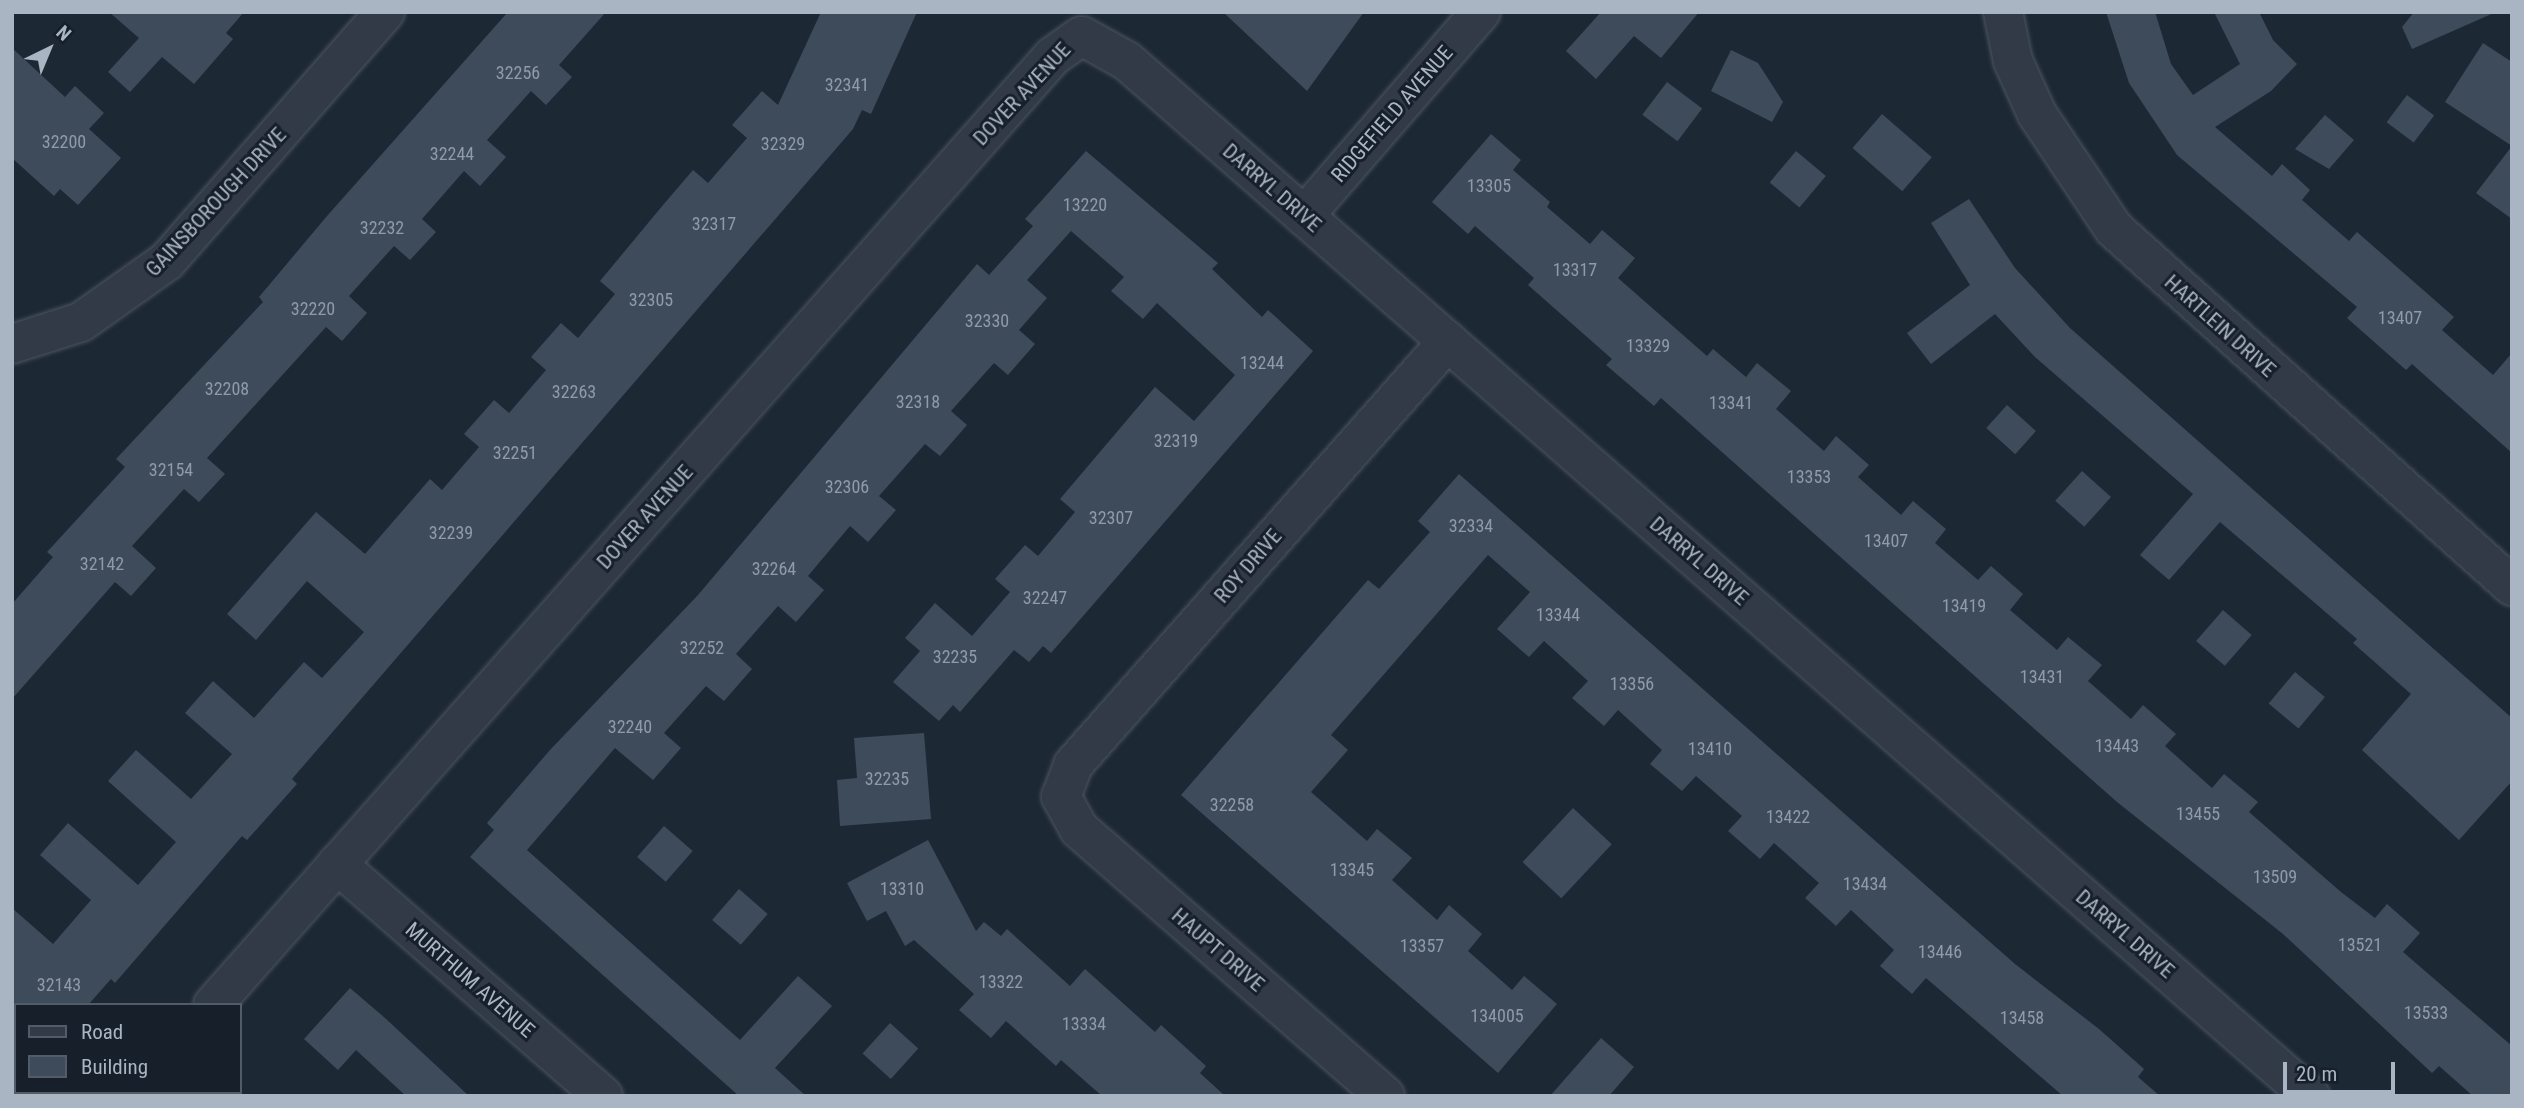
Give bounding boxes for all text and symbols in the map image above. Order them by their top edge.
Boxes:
north arrow [14,14,84,84]
text: N [52,21,76,46]
street label: DOVER AVENUE [968,37,1076,151]
street label: RIDGEFIELD AVENUE [1326,41,1458,187]
house number: 32256 [496,62,540,84]
house number: 32341 [825,74,869,96]
street label: GAINSBOROUGH DRIVE [141,122,291,282]
house number: 32200 [42,131,86,153]
house number: 32329 [761,133,805,155]
street label: DARRYL DRIVE [1218,138,1326,238]
house number: 32244 [430,143,474,165]
house number: 13305 [1467,175,1511,197]
house number: 13220 [1063,194,1107,216]
house number: 32317 [692,213,736,235]
house number: 32232 [360,217,404,239]
house number: 13317 [1553,259,1597,281]
street label: HARTLEIN DRIVE [2159,270,2281,382]
house number: 32305 [629,289,673,311]
house number: 32220 [291,298,335,320]
house number: 13407 [2378,307,2422,329]
house number: 32330 [965,310,1009,332]
house number: 13329 [1626,335,1670,357]
house number: 13244 [1240,352,1284,374]
house number: 32208 [205,378,249,400]
house number: 32263 [552,381,596,403]
house number: 32318 [896,391,940,413]
house number: 13341 [1709,392,1753,414]
house number: 32319 [1154,430,1198,452]
house number: 32251 [493,442,537,464]
house number: 32154 [149,459,193,481]
street label: DOVER AVENUE [592,460,698,574]
house number: 13353 [1787,466,1831,488]
house number: 32306 [825,476,869,498]
house number: 32307 [1089,507,1133,529]
street label: DARRYL DRIVE [1645,511,1753,611]
house number: 32334 [1449,515,1493,537]
house number: 32239 [429,522,473,544]
street label: ROY DRIVE [1209,524,1287,608]
house number: 13407 [1864,530,1908,552]
house number: 32142 [80,553,124,575]
house number: 32264 [752,558,796,580]
house number: 32247 [1023,587,1067,609]
house number: 13419 [1942,595,1986,617]
house number: 13344 [1536,604,1580,626]
house number: 32252 [680,637,724,659]
house number: 32235 [933,646,977,668]
house number: 13431 [2020,666,2064,688]
house number: 13356 [1610,673,1654,695]
house number: 32240 [608,716,652,738]
house number: 13443 [2095,735,2139,757]
house number: 13410 [1688,738,1732,760]
house number: 32235 [865,768,909,790]
house number: 32258 [1210,794,1254,816]
house number: 13455 [2176,803,2220,825]
house number: 13422 [1766,806,1810,828]
house number: 13345 [1330,859,1374,881]
house number: 13509 [2253,866,2297,888]
house number: 13434 [1843,873,1887,895]
house number: 13310 [880,878,924,900]
street label: DARRYL DRIVE [2071,884,2179,984]
street label: HAUPT DRIVE [1166,903,1270,997]
street label: MURTHUM AVENUE [400,917,540,1043]
house number: 13521 [2338,934,2382,956]
house number: 13357 [1400,935,1444,957]
house number: 13446 [1918,941,1962,963]
house number: 13322 [979,971,1023,993]
house number: 32143 [37,974,81,996]
house number: 13533 [2404,1002,2448,1024]
legend [14,1003,242,1094]
house number: 134005 [1470,1005,1524,1027]
house number: 13458 [2000,1007,2044,1029]
house number: 13334 [1062,1013,1106,1035]
text: Road [81,1020,123,1044]
scale bar [2286,1048,2398,1092]
text: Building [81,1055,148,1079]
text: 20 m [2296,1062,2337,1086]

